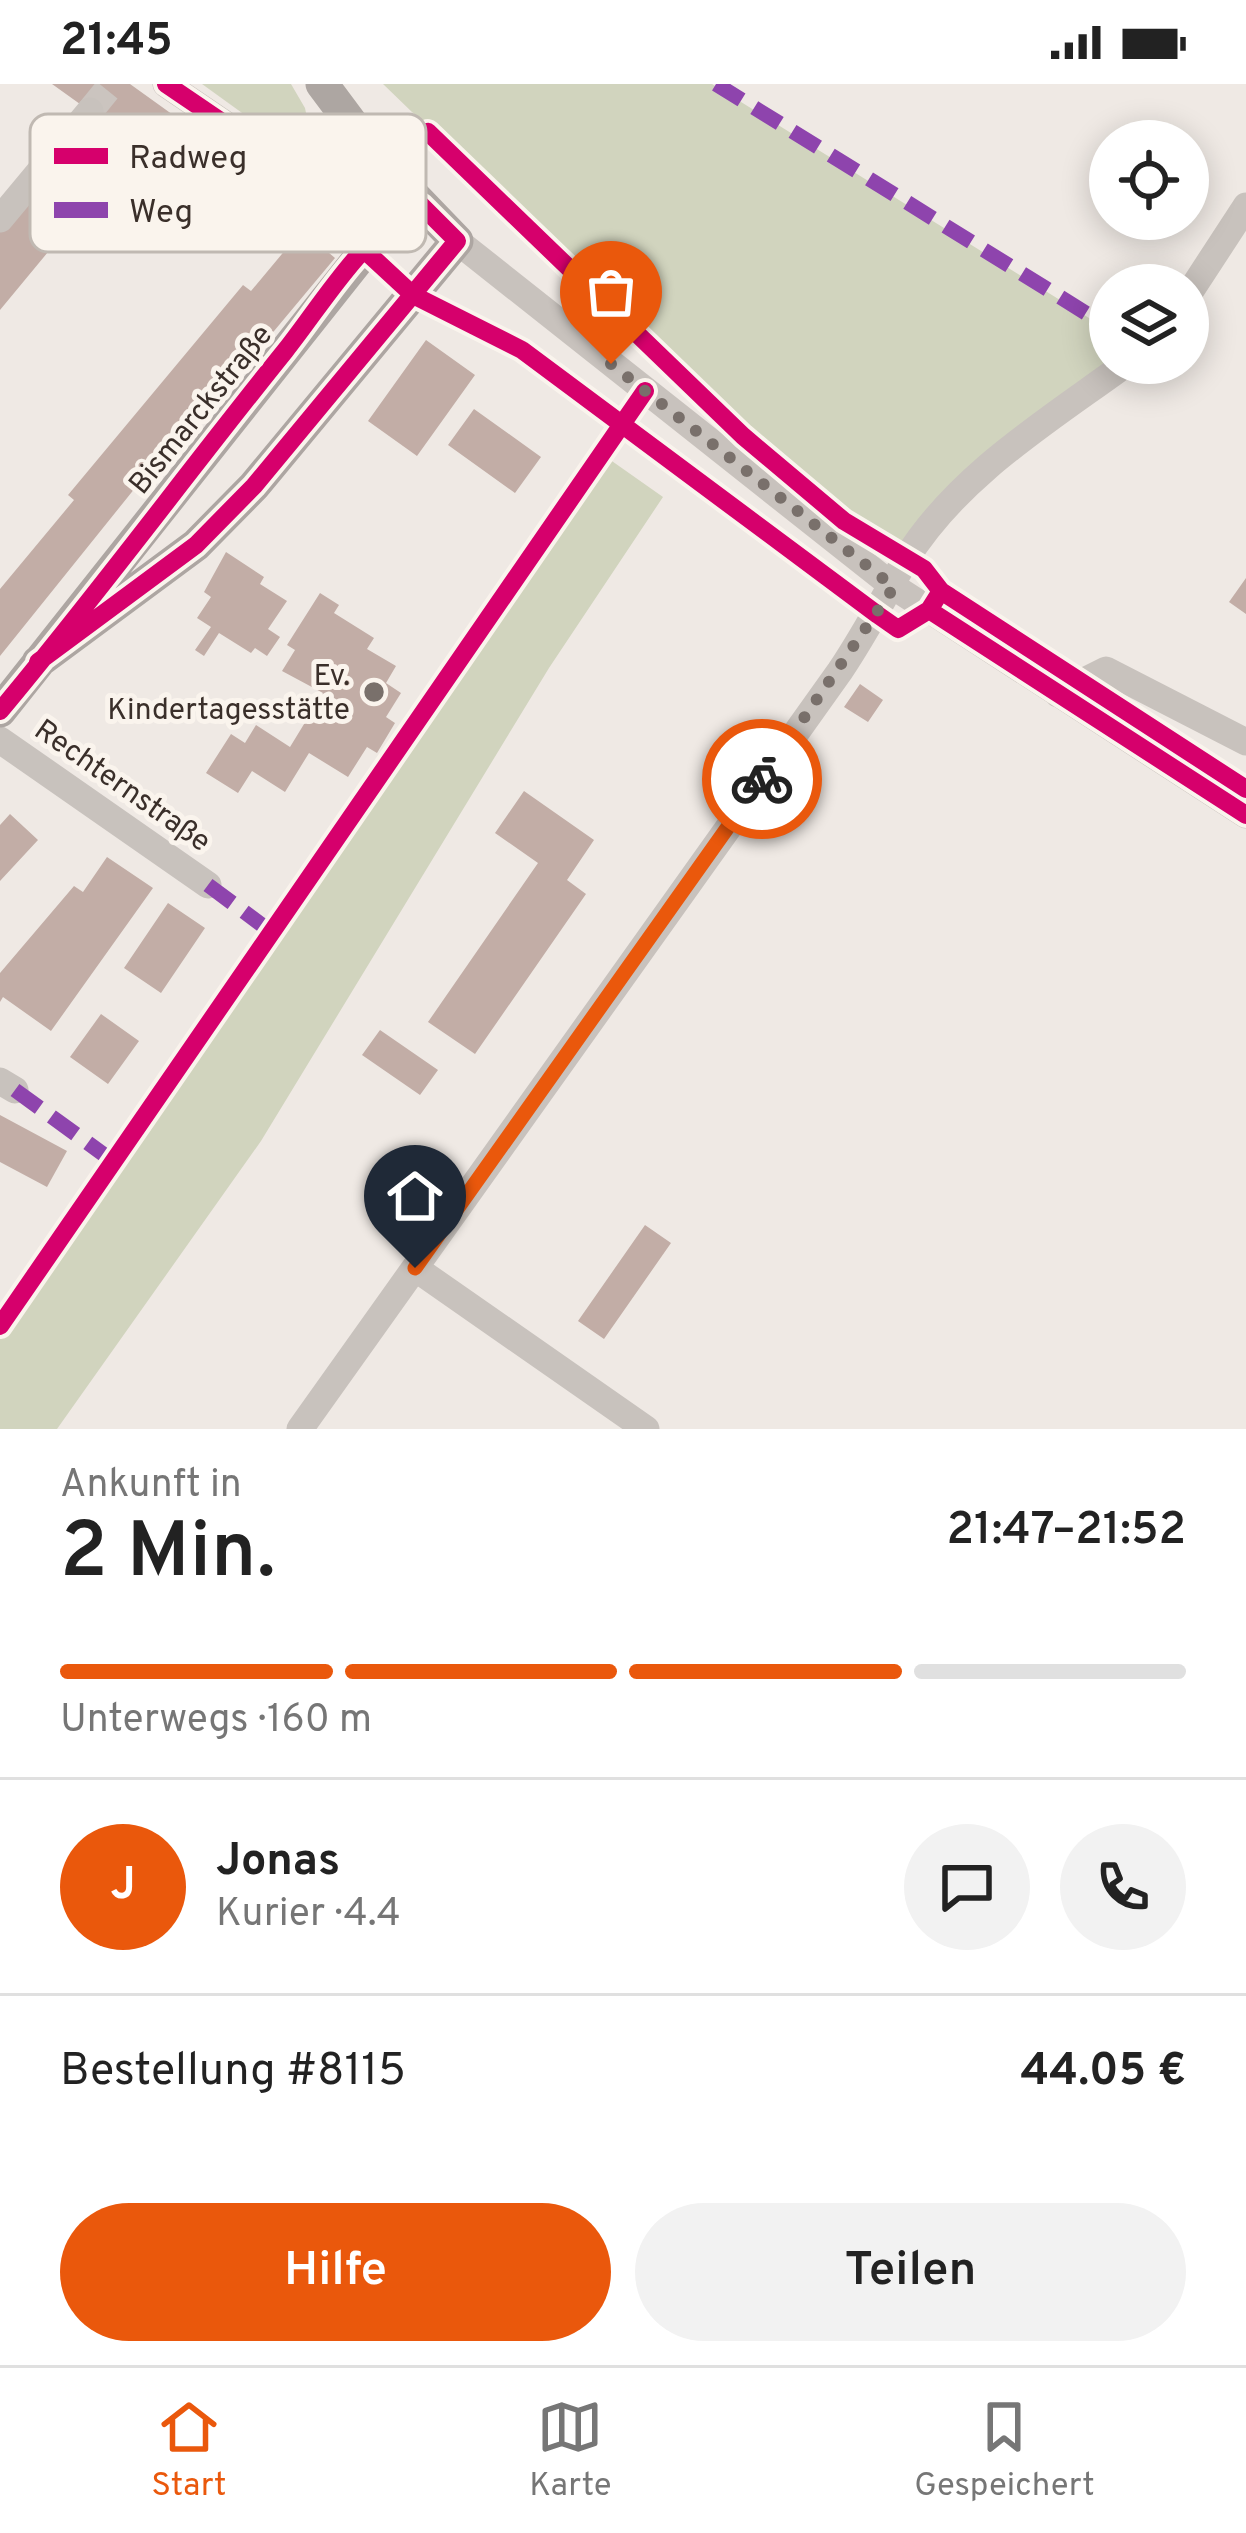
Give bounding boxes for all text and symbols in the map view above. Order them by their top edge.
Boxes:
text: 21:45 [60,14,173,71]
legend [30,114,426,252]
map controls [1089,120,1209,384]
button: locate [1089,120,1209,240]
text: Radweg [129,139,247,181]
text: Weg [129,193,193,235]
pin [560,241,662,364]
icon: bag [578,259,644,325]
button: layers [1089,264,1209,384]
street label: Bismarckstraße [122,318,282,503]
place label: Ev. Kindertagesstätte [107,659,350,730]
marker: Ev. Kindertagesstätte [361,679,387,705]
street label: Rechternstraße [26,713,217,861]
courier [702,719,822,839]
icon: bike [729,746,795,812]
pin [364,1145,466,1268]
icon: home [382,1163,448,1229]
text: Ankunft in [60,1462,242,1511]
text: 21:47–21:52 [947,1503,1186,1560]
text: 2 Min. [60,1506,276,1605]
text: Unterwegs · 160 m [60,1697,372,1746]
button: chat [904,1824,1030,1950]
button: phone [1060,1824,1186,1950]
text: Jonas [216,1834,340,1891]
text: J [110,1858,136,1915]
text: Kurier · 4.4 [216,1891,401,1940]
text: Bestellung #8115 [60,2044,406,2101]
text: 44.05 € [1020,2044,1186,2101]
button: Hilfe [60,2203,611,2341]
button: Teilen [635,2203,1186,2341]
tab: Start [151,2394,227,2508]
tab: Karte [529,2394,612,2508]
tab: Gespeichert [914,2394,1095,2508]

